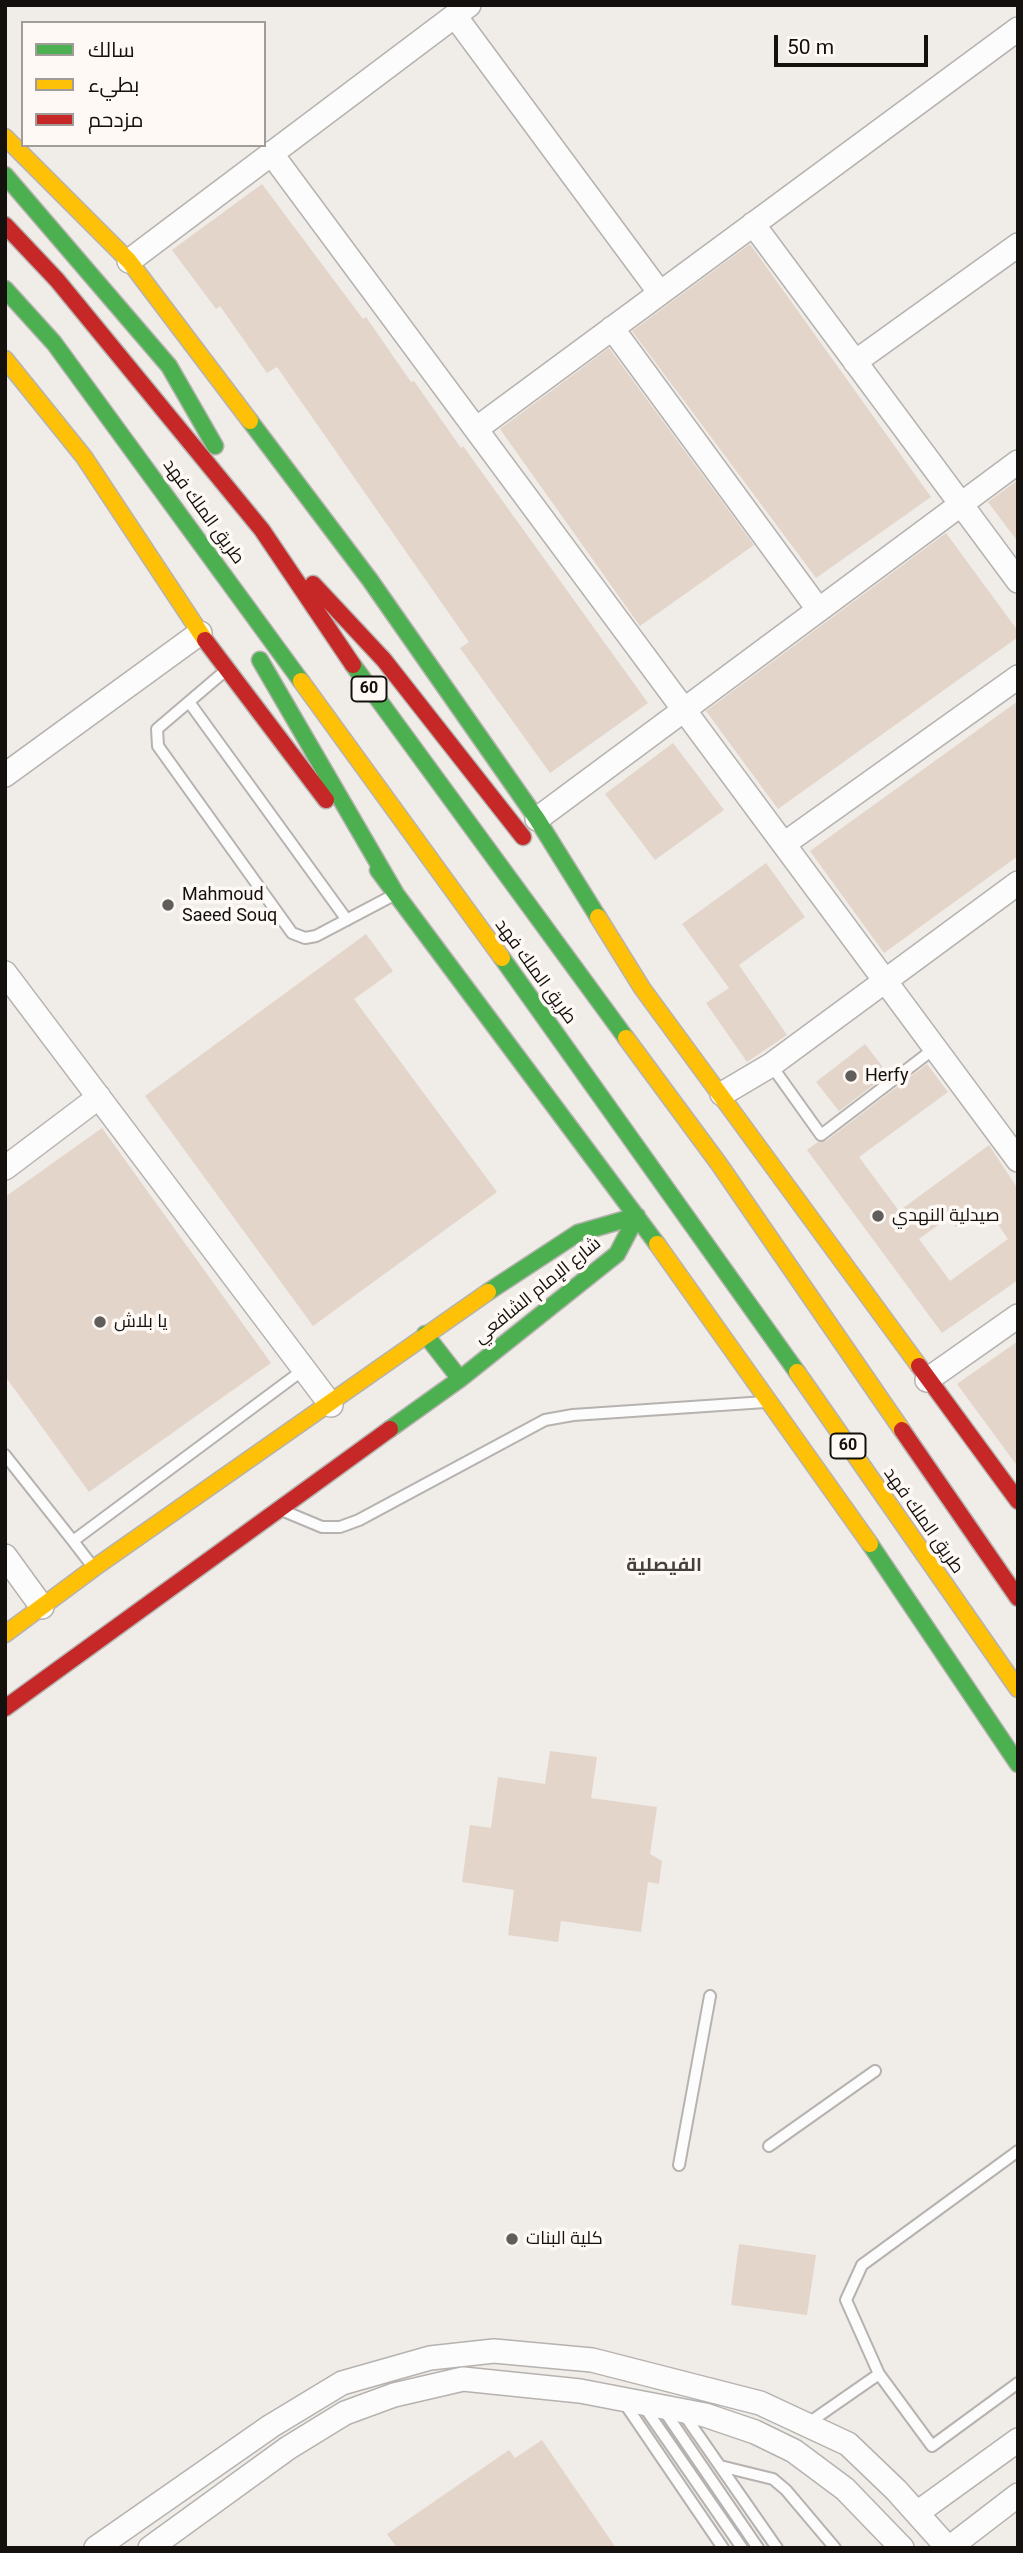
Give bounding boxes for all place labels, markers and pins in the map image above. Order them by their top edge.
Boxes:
place label: Mahmoud Saeed Souq [182,884,277,926]
marker: Mahmoud Saeed Souq [160,897,176,913]
place label: Herfy [865,1065,908,1087]
marker: Herfy [843,1068,859,1084]
place label: صيدلية النهدي [892,1205,1000,1227]
marker: صيدلية النهدي [870,1208,886,1224]
place label: يا بلاش [114,1311,167,1333]
marker: يا بلاش [92,1314,108,1330]
place label: كلية البنات [526,2228,603,2250]
marker: كلية البنات [504,2231,520,2247]

